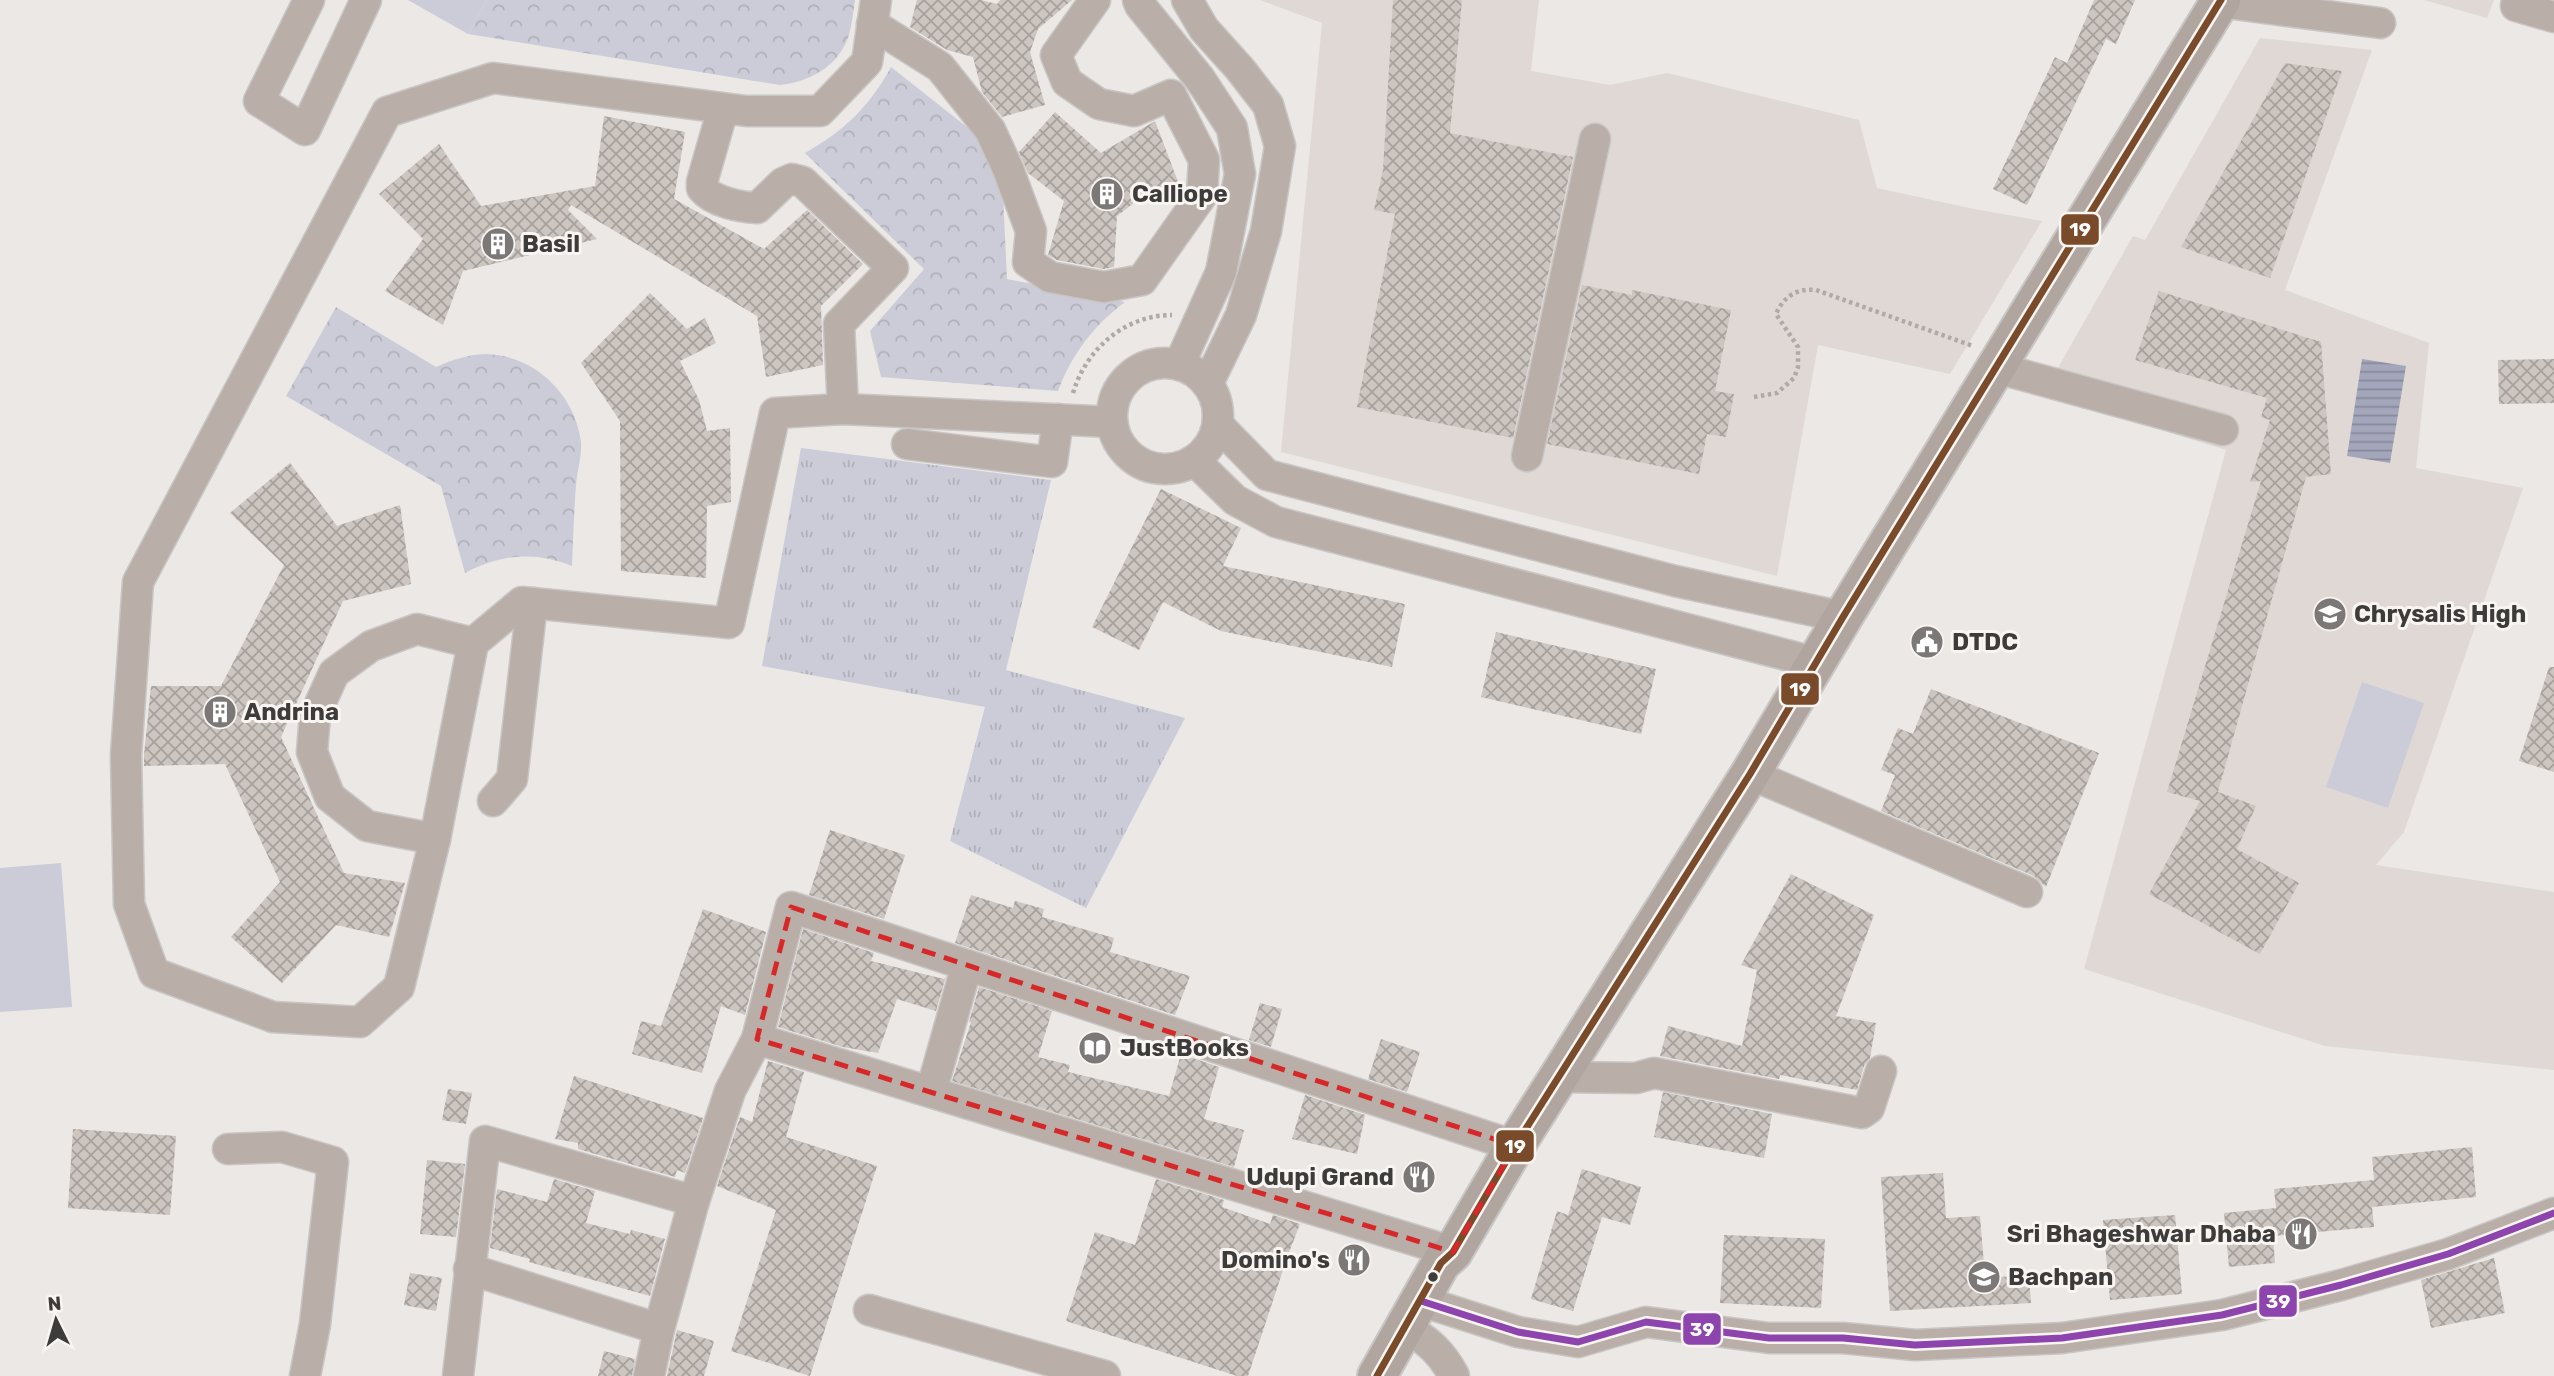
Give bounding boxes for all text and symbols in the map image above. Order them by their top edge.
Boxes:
building icon: Calliope [1088,175,1126,213]
place label: Calliope [1132,180,1228,208]
line badge: 19 [2060,213,2100,246]
text: 19 [2069,218,2091,241]
building icon: Basil [479,225,517,263]
place label: Basil [522,230,580,258]
school or university icon: Chrysalis High [2311,595,2349,633]
place label: Chrysalis High [2354,600,2526,628]
public building icon: DTDC [1908,623,1946,661]
place label: DTDC [1952,628,2018,656]
line badge: 19 [1780,672,1820,706]
text: 19 [1789,678,1811,701]
building icon: Andrina [201,693,239,731]
place label: Andrina [244,698,339,726]
library icon: JustBooks [1076,1029,1114,1067]
place label: JustBooks [1120,1034,1249,1062]
line badge: 19 [1495,1129,1535,1163]
text: 19 [1504,1135,1526,1158]
restaurant icon: Udupi Grand [1400,1158,1438,1196]
place label: Udupi Grand [1246,1163,1394,1191]
restaurant icon: Sri Bhageshwar Dhaba [2282,1215,2320,1253]
place label: Sri Bhageshwar Dhaba [2007,1220,2276,1248]
restaurant icon: Domino's [1335,1241,1373,1279]
place label: Domino's [1221,1246,1330,1274]
school or university icon: Bachpan [1965,1258,2003,1296]
place label: Bachpan [2008,1263,2114,1291]
unlabelled marker [1426,1270,1440,1284]
line badge: 39 [2258,1284,2298,1318]
north arrow [21,1285,91,1355]
text: 39 [2266,1290,2290,1313]
text: N [47,1292,62,1316]
line badge: 39 [1682,1312,1722,1346]
text: 39 [1690,1318,1714,1341]

